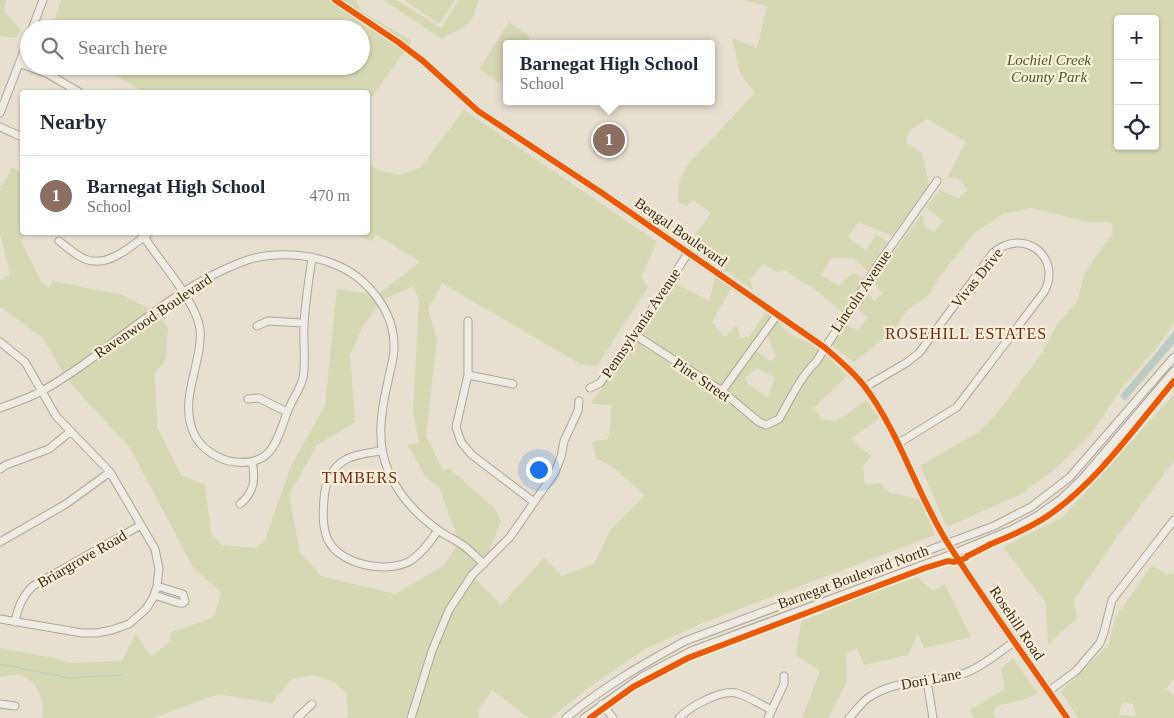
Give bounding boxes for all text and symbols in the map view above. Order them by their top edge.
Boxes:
map controls [1114,15,1159,150]
button: + [1114,15,1159,60]
search box [20,20,370,75]
icon: search [38,34,66,62]
text: Search here [78,37,167,58]
popup [503,40,715,105]
park label: Lochiel Creek County Park [1006,52,1091,85]
text: Barnegat High School [520,53,698,74]
button: − [1114,60,1159,105]
text: School [520,75,564,92]
button: locate [1114,105,1159,150]
text: Nearby [40,110,107,134]
pin: 1 [593,121,625,159]
text: Barnegat High School [87,176,265,197]
text: 1 [52,187,60,204]
text: 470 m [310,187,350,204]
street label: Bengal Boulevard [632,194,731,270]
text: School [87,198,131,215]
street label: Vivas Drive [948,245,1006,311]
street label: Lincoln Avenue [828,247,894,335]
street label: Pennsylvania Avenue [598,265,684,381]
street label: Ravenwood Boulevard [91,271,215,361]
district label: ROSEHILL ESTATES [885,325,1047,342]
street label: Pine Street [670,355,734,405]
your location [526,457,552,483]
district label: TIMBERS [322,469,398,486]
street label: Briargrove Road [35,527,130,591]
street label: Barnegat Boulevard North [775,542,931,612]
street label: Rosehill Road [986,583,1048,663]
street label: Dori Lane [899,665,963,693]

